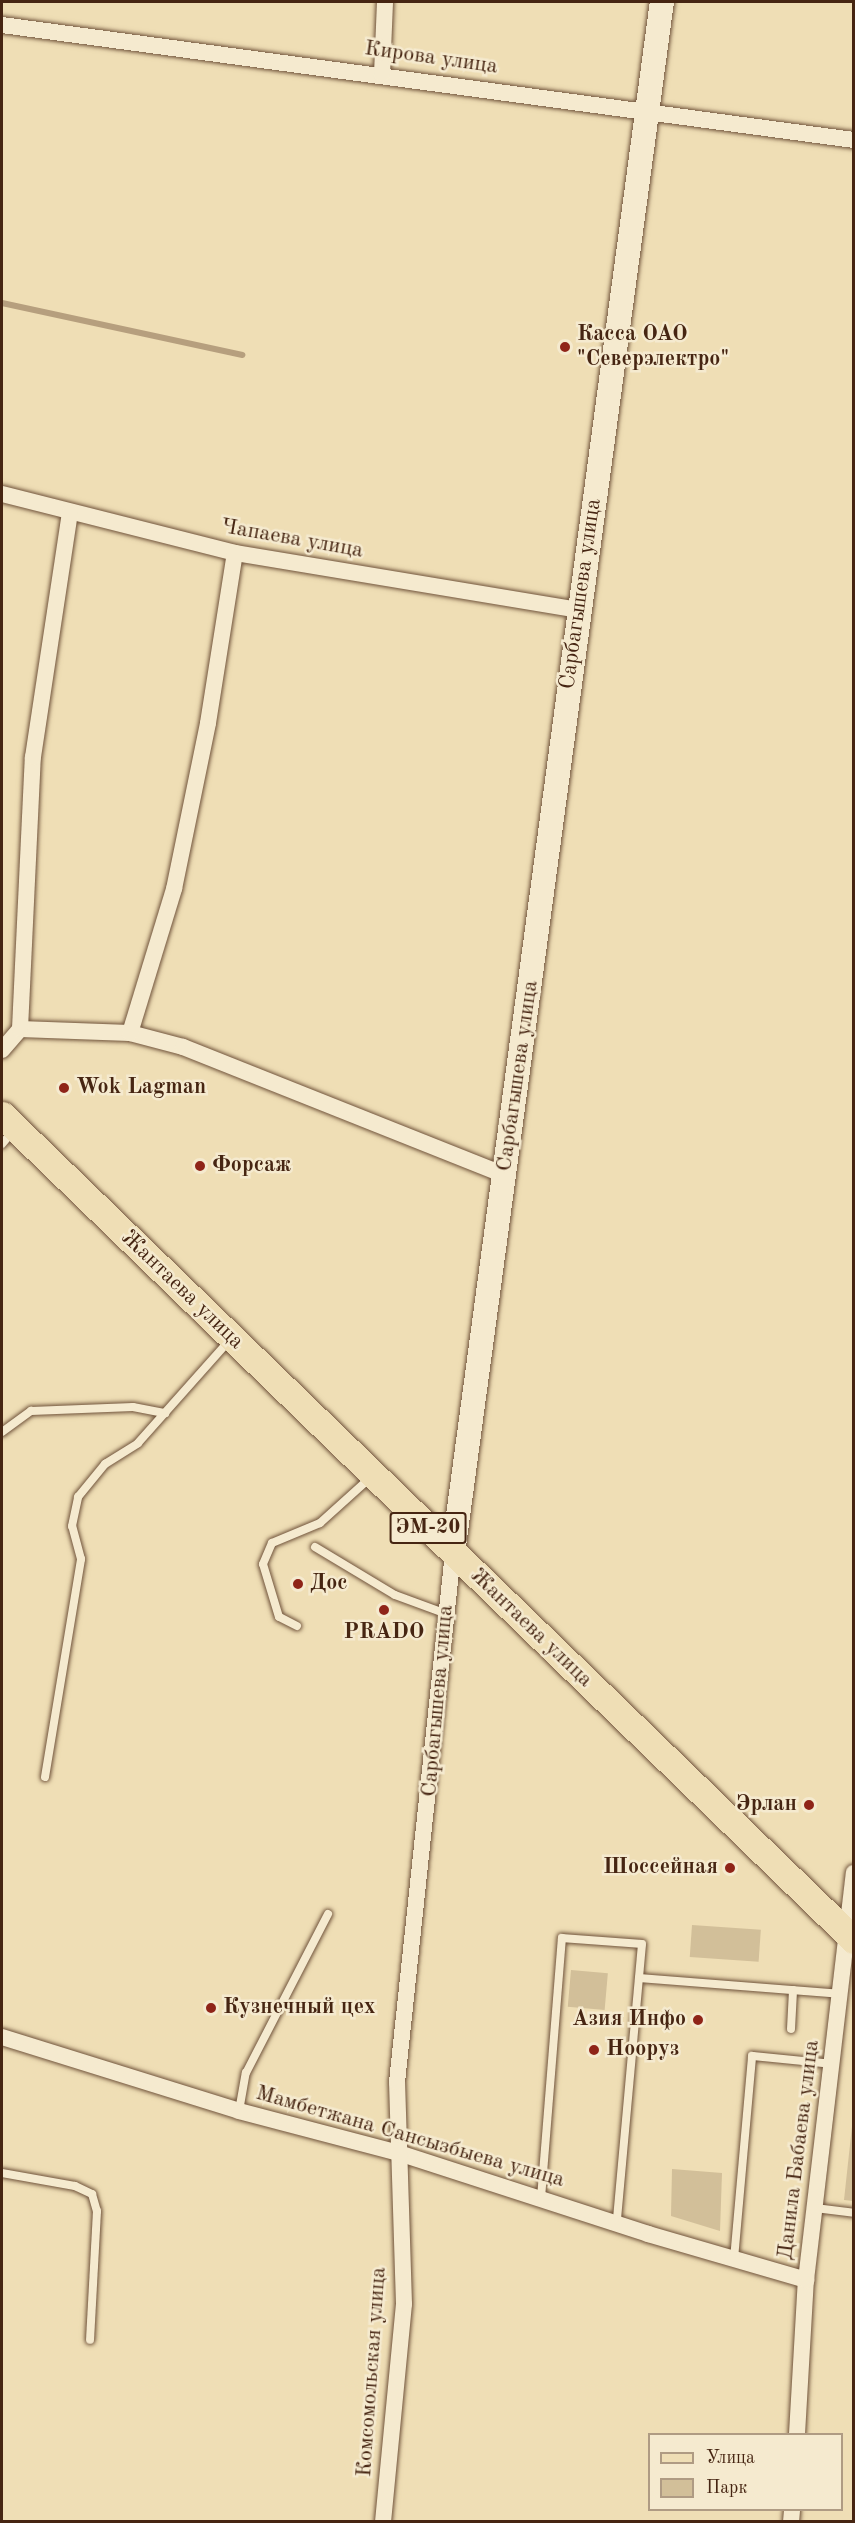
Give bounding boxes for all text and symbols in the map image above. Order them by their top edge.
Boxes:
street label: Кирова улица [363,36,499,80]
place label: Касса ОАО "Северэлектро" [577,321,729,372]
marker: Касса ОАО "Северэлектро" [558,340,572,354]
street label: Сарбагышева улица [555,497,607,691]
street label: Чапаева улица [219,514,365,564]
street label: Сарбагышева улица [492,979,544,1173]
place label: Wok Lagman [76,1075,206,1101]
marker: Wok Lagman [57,1081,71,1095]
place label: Форсаж [212,1153,291,1179]
marker: Форсаж [193,1159,207,1173]
street label: Жантаева улица [115,1225,249,1355]
road number: ЭМ-20 [389,1510,467,1546]
street label: Жантаева улица [464,1563,598,1693]
place label: Дос [310,1571,348,1597]
marker: Дос [291,1577,305,1591]
marker: PRADO [377,1603,391,1617]
street label: Сарбагышева улица [416,1604,460,1798]
place label: PRADO [343,1620,425,1646]
place label: Эрлан [736,1792,797,1818]
marker: Эрлан [802,1798,816,1812]
place label: Шоссейная [603,1855,718,1881]
marker: Шоссейная [723,1861,737,1875]
place label: Кузнечный цех [223,1995,376,2021]
marker: Кузнечный цех [204,2001,218,2015]
place label: Азия Инфо [572,2007,686,2033]
marker: Азия Инфо [691,2013,705,2027]
place label: Нооруз [606,2037,679,2063]
street label: Данила Бабаева улица [772,2039,826,2261]
marker: Нооруз [587,2043,601,2057]
street label: Мамбетжана Сансызбыева улица [253,2080,567,2194]
street label: Комсомольская улица [351,2266,393,2478]
legend [648,2433,843,2511]
text: Улица [706,2449,755,2467]
text: Парк [706,2479,747,2497]

